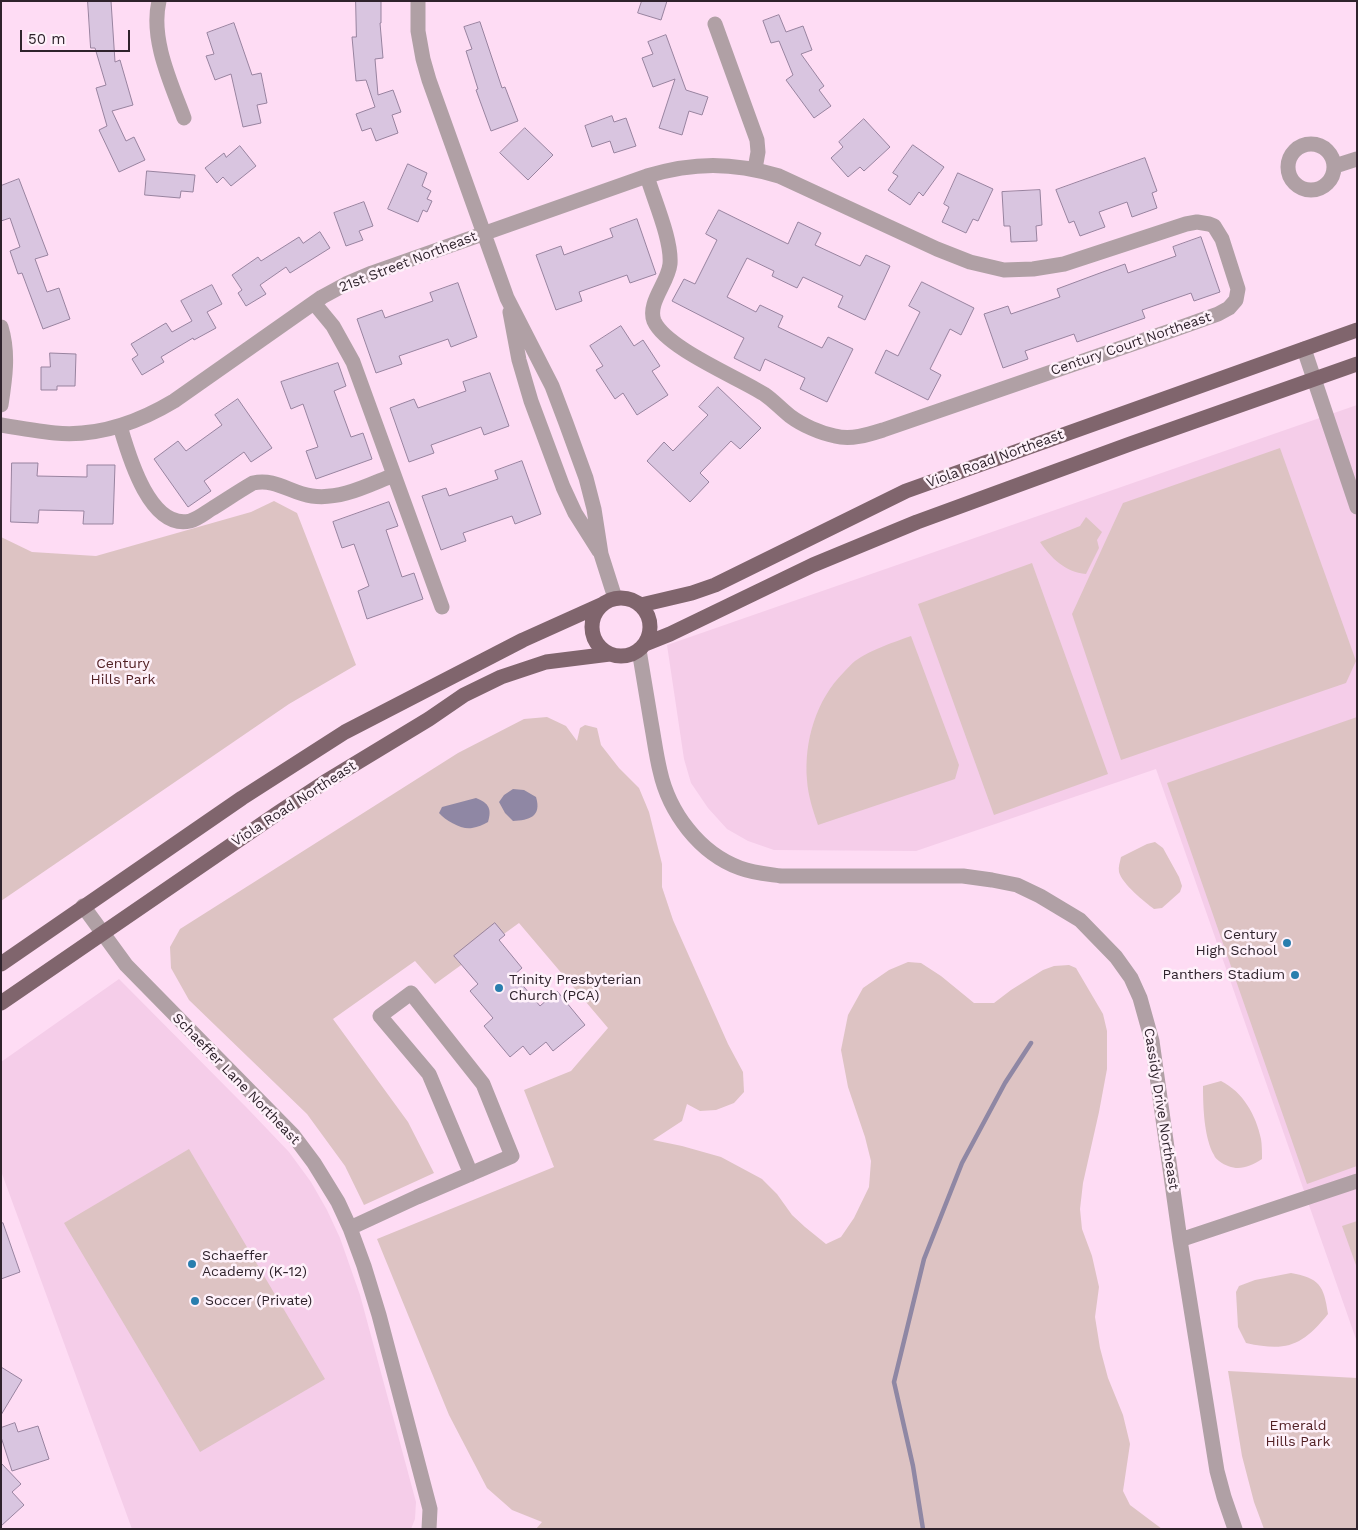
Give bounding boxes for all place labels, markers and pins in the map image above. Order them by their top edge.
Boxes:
place label: Century High School [1196,927,1277,960]
marker: Century High School [1281,937,1293,949]
place label: Panthers Stadium [1163,967,1285,983]
marker: Panthers Stadium [1289,969,1301,981]
place label: Trinity Presbyterian Church (PCA) [509,972,641,1004]
marker: Trinity Presbyterian Church (PCA) [493,982,505,994]
place label: Schaeffer Academy (K-12) [202,1248,307,1280]
marker: Schaeffer Academy (K-12) [186,1258,198,1270]
place label: Soccer (Private) [205,1293,312,1309]
marker: Soccer (Private) [189,1295,201,1307]

